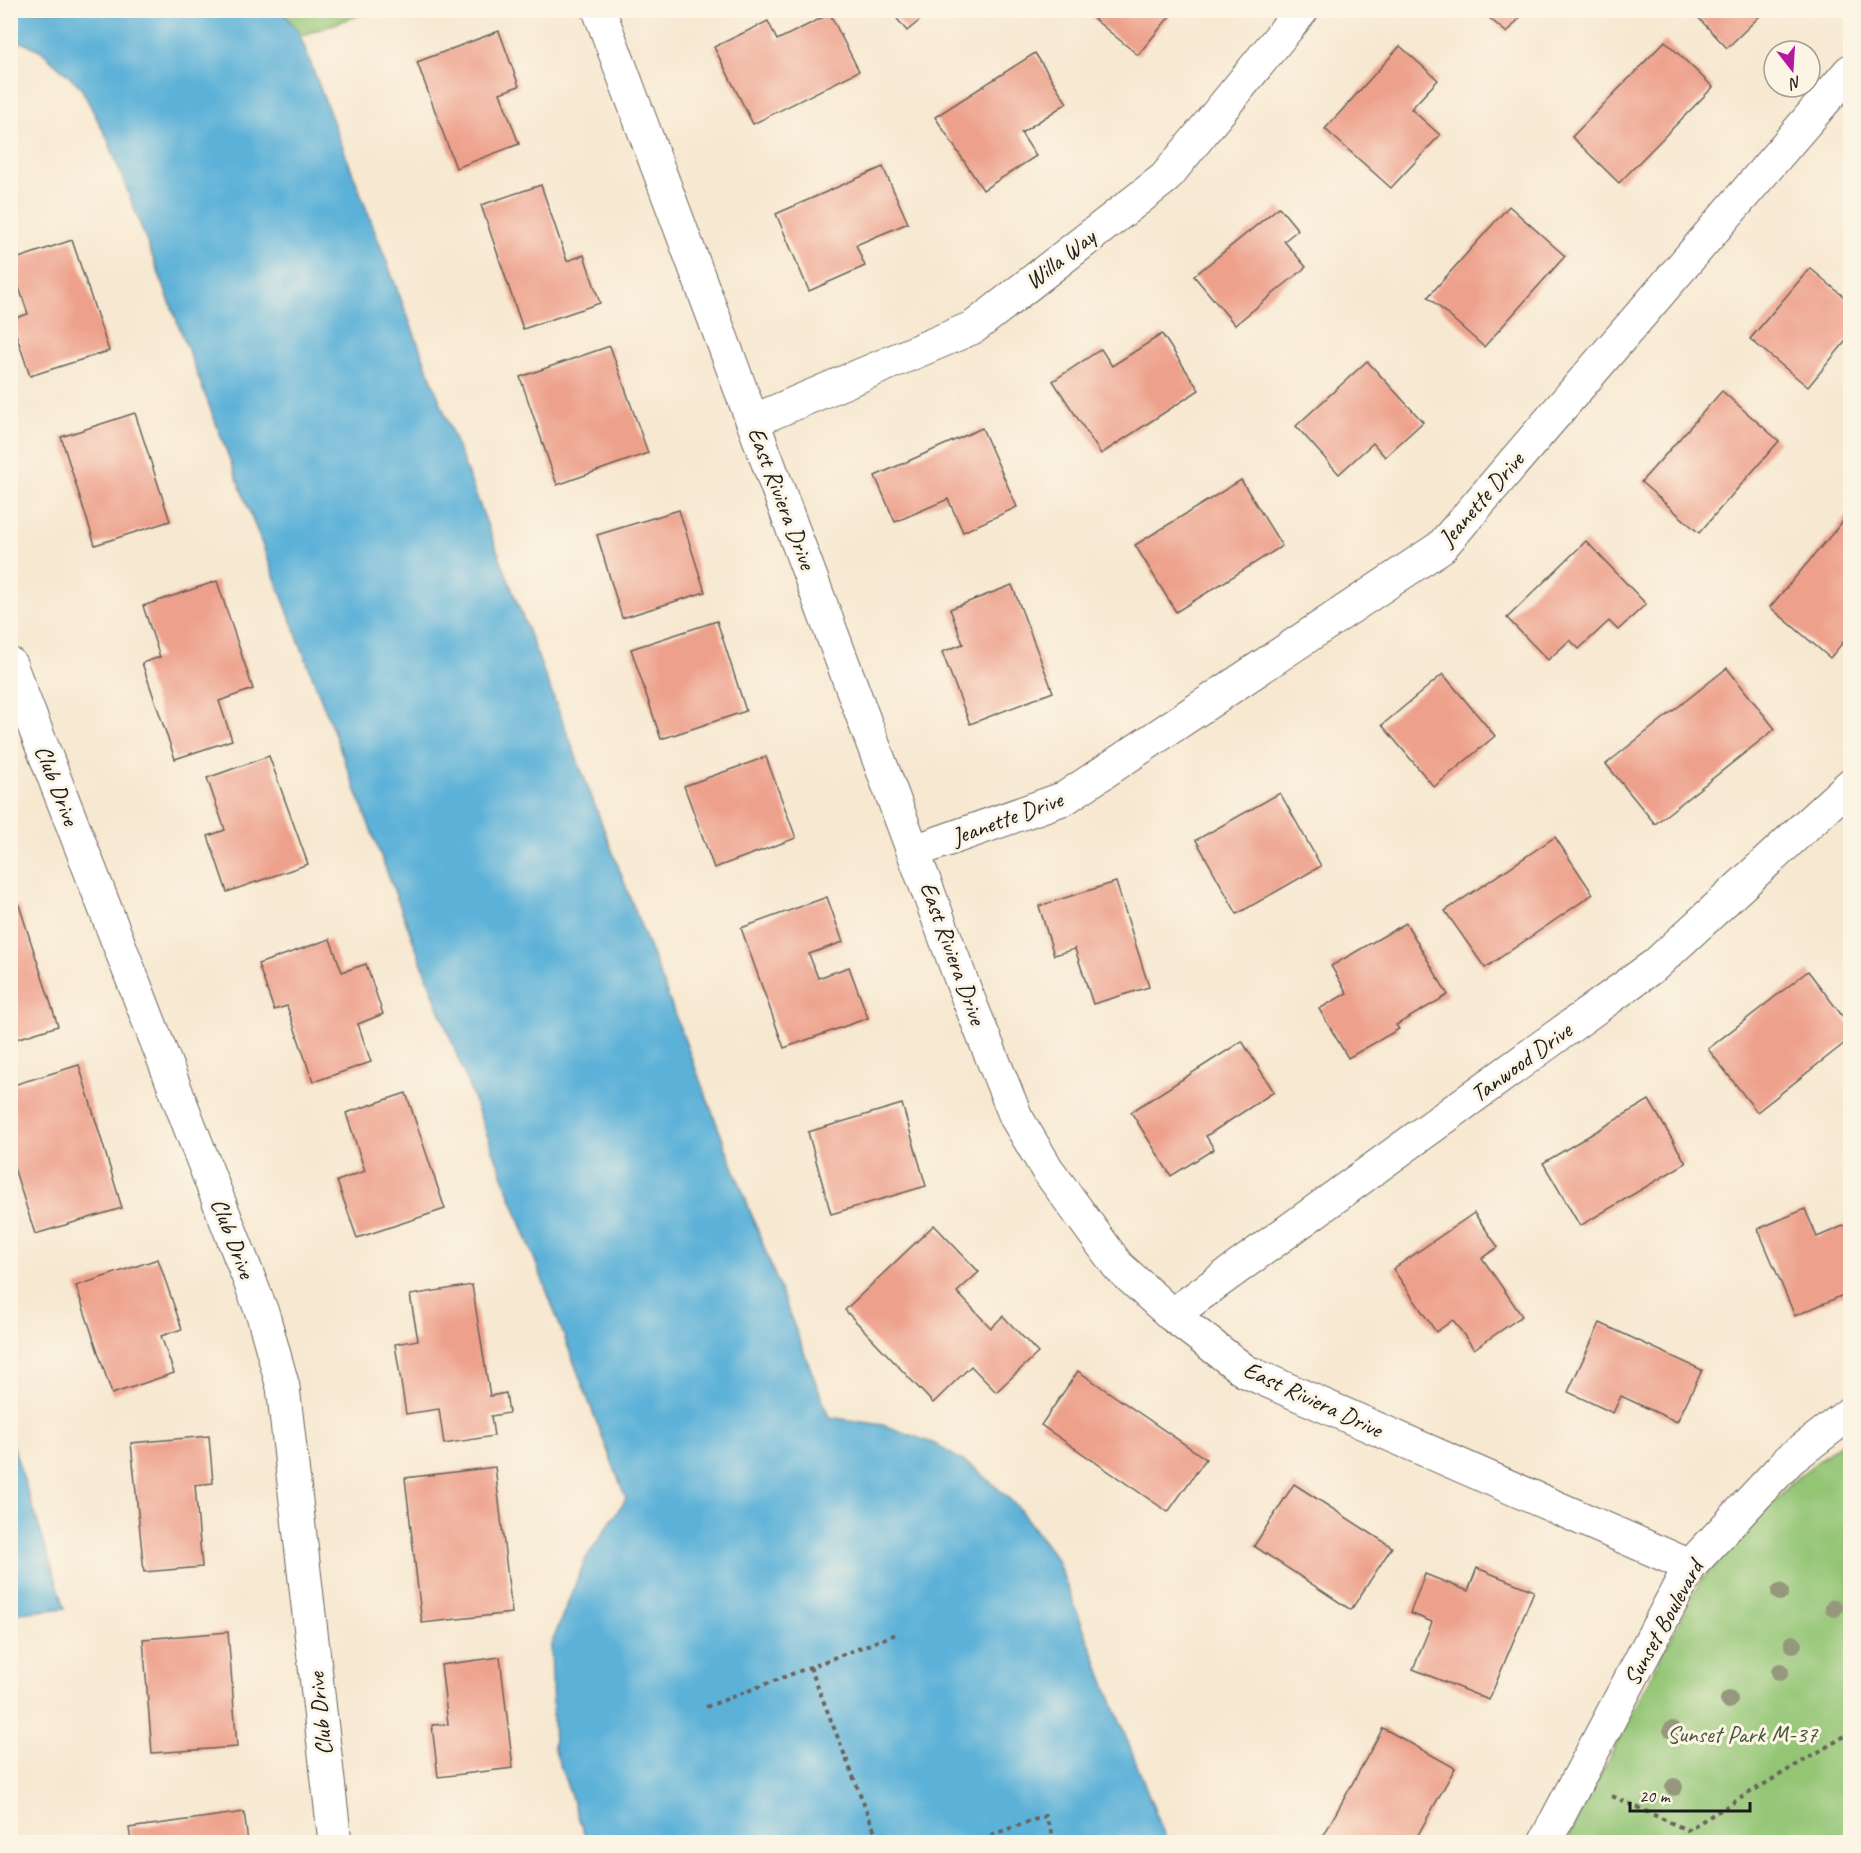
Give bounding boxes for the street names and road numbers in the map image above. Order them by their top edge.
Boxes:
street label: Willa Way [1019,221,1103,296]
street label: East Riviera Drive [741,423,824,575]
street label: Jeanette Drive [1431,444,1532,553]
street label: Club Drive [28,741,87,831]
street label: Jeanette Drive [947,783,1069,852]
street label: East Riviera Drive [913,878,993,1030]
street label: Tanwood Drive [1465,1014,1579,1109]
street label: Club Drive [204,1194,263,1284]
street label: East Riviera Drive [1239,1354,1389,1445]
street label: Sunset Boulevard [1616,1552,1711,1691]
street label: Club Drive [300,1669,339,1757]

